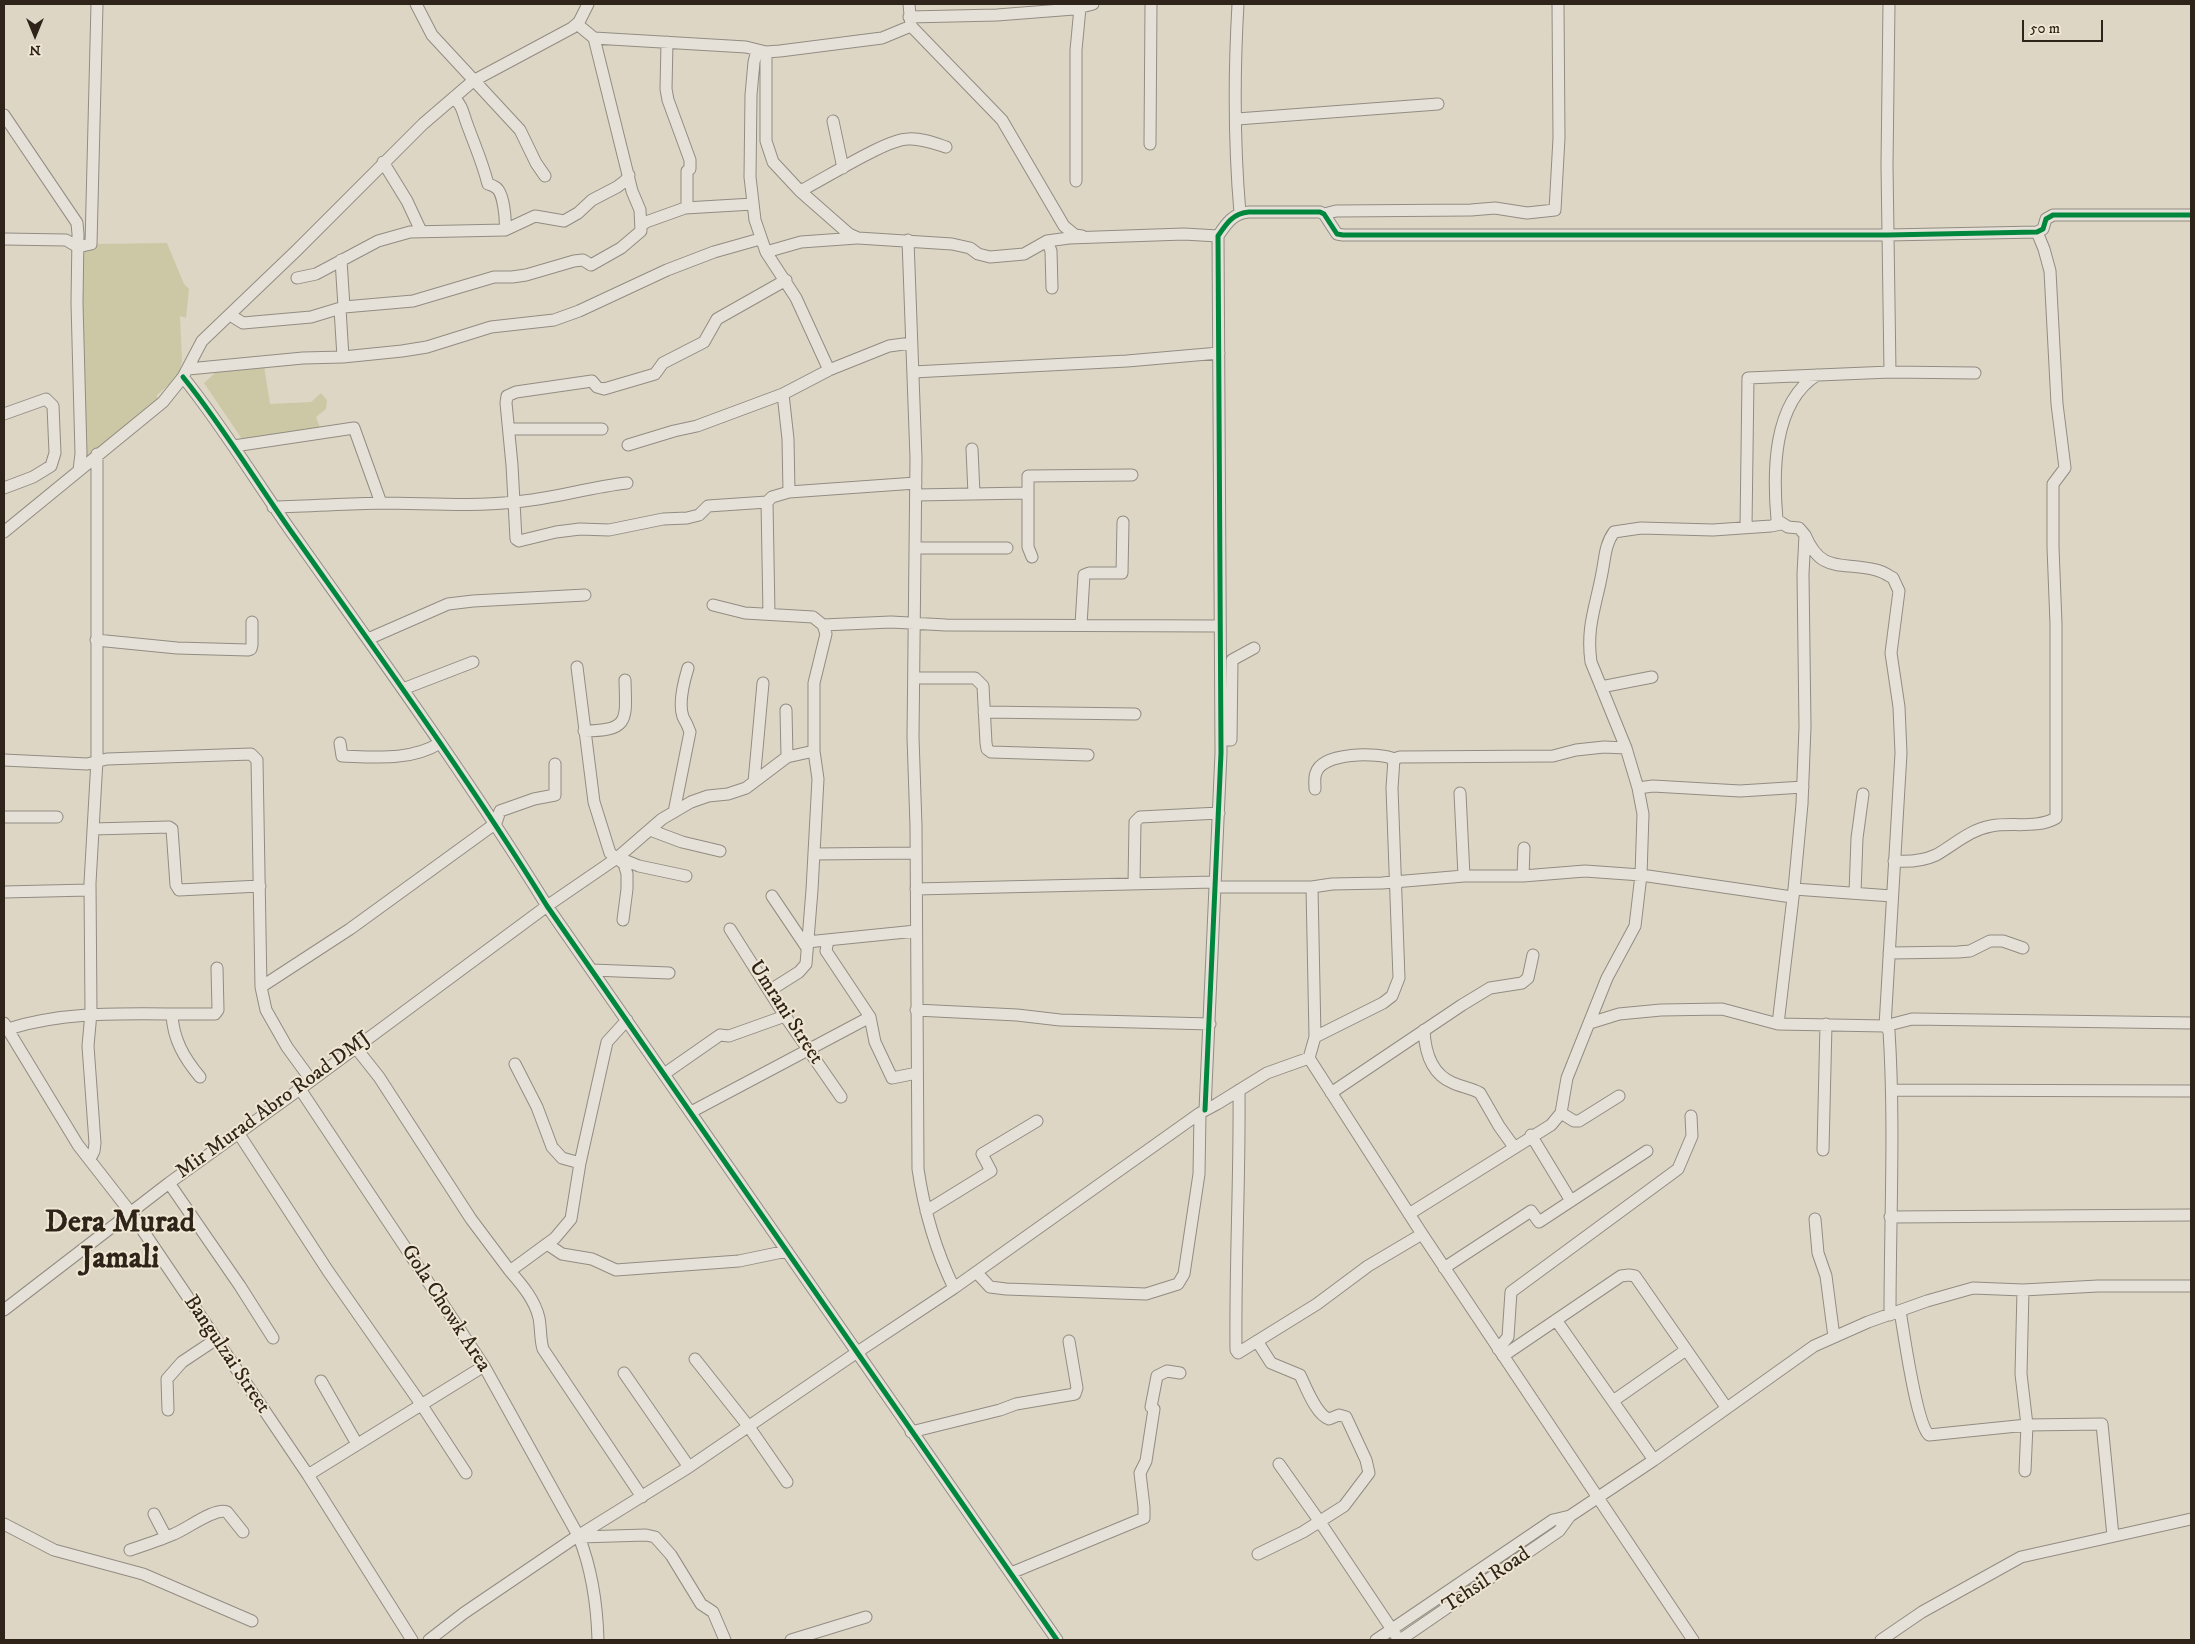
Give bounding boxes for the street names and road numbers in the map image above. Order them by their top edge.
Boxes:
street label: Umrani Street [742,956,828,1070]
street label: Mir Murad Abro Road DMJ [172,1027,376,1185]
street label: Gola Chowk Area [395,1241,495,1377]
street label: Bangulzai Street [177,1291,275,1419]
street label: Tehsil Road [1438,1543,1536,1619]

